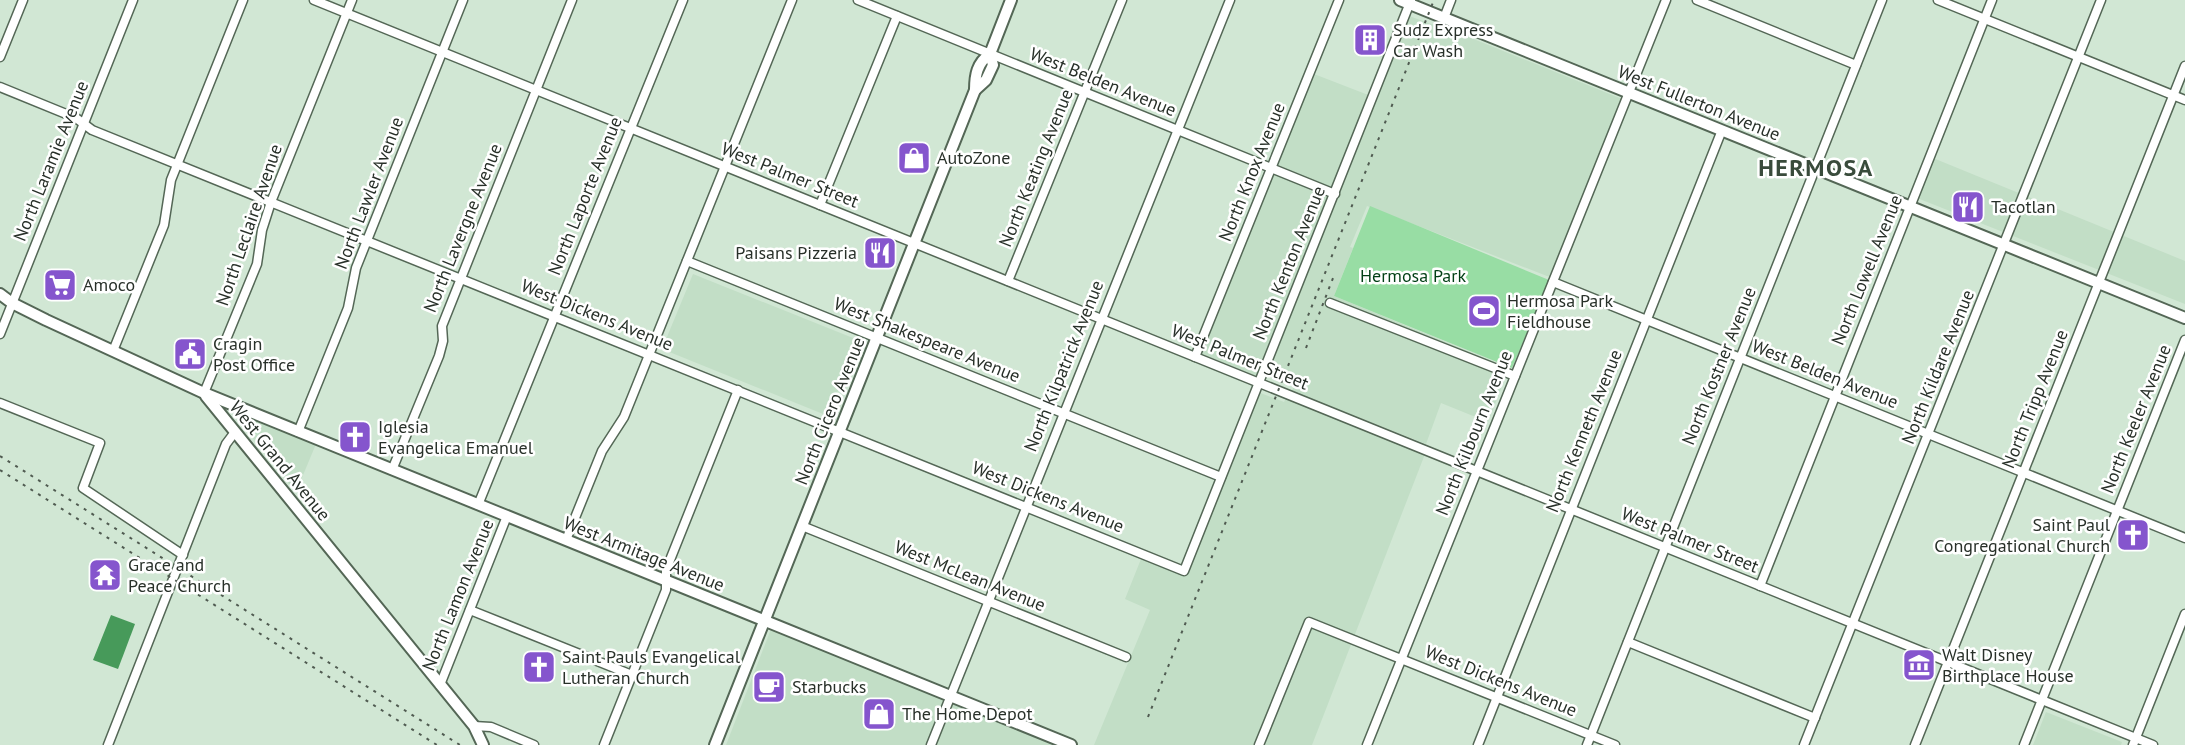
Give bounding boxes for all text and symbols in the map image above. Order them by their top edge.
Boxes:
place label: Sudz Express Car Wash [1393,18,1493,62]
building icon: Sudz Express Car Wash [1352,22,1388,58]
street label: West Belden Avenue [1027,42,1180,121]
street label: West Fullerton Avenue [1615,59,1784,146]
street label: North Laramie Avenue [8,77,93,244]
street label: North Keating Avenue [993,86,1078,250]
street label: North Knox Avenue [1213,99,1290,245]
street label: North Lawler Avenue [329,113,408,272]
street label: North Laporte Avenue [542,113,627,278]
street label: West Palmer Street [718,137,862,213]
street label: North Lavergne Avenue [418,140,507,316]
shop icon: AutoZone [896,140,932,176]
street label: North Leclaire Avenue [210,141,287,309]
place label: AutoZone [937,146,1010,169]
district label: HERMOSA [1758,152,1874,183]
street label: North Kenton Avenue [1247,182,1330,343]
restaurant icon: Tacotlan [1950,189,1986,225]
street label: North Lowell Avenue [1826,191,1907,348]
place label: Tacotlan [1991,195,2056,218]
restaurant icon: Paisans Pizzeria [862,235,898,271]
place label: Paisans Pizzeria [735,241,857,264]
park label: Hermosa Park [1360,264,1466,287]
supermarket icon: Amoco [42,267,78,303]
place label: Amoco [83,273,135,296]
street label: West Dickens Avenue [518,274,677,356]
street label: North Kilpatrick Avenue [1019,277,1108,455]
street label: North Kostner Avenue [1676,284,1761,448]
street label: North Kildare Avenue [1896,286,1979,447]
place label: Hermosa Park Fieldhouse [1507,289,1613,333]
street label: West Shakespeare Avenue [831,292,1024,387]
sports icon: Hermosa Park Fieldhouse [1466,293,1502,329]
street label: West Palmer Street [1168,319,1312,395]
street label: North Tripp Avenue [1996,326,2073,472]
place label: Cragin Post Office [213,332,295,376]
street label: North Cicero Avenue [789,334,870,488]
street label: West Belden Avenue [1749,334,1902,413]
public building icon: Cragin Post Office [172,336,208,372]
street label: North Keeler Avenue [2095,341,2176,497]
street label: North Kenneth Avenue [1540,346,1627,516]
street label: North Kilbourn Avenue [1430,347,1517,519]
street label: West Grand Avenue [225,396,336,525]
place label: Iglesia Evangelica Emanuel [378,415,534,459]
church icon: Iglesia Evangelica Emanuel [337,419,373,455]
street label: West Dickens Avenue [969,456,1128,538]
street label: West Palmer Street [1618,502,1762,578]
street label: West Armitage Avenue [560,511,728,596]
place label: Saint Paul Congregational Church [1934,513,2111,557]
street label: North Lamon Avenue [417,516,498,674]
church icon: Saint Paul Congregational Church [2115,517,2151,553]
street label: West McLean Avenue [891,535,1049,616]
place label: Grace and Peace Church [128,553,231,597]
temple icon: Grace and Peace Church [87,557,123,593]
street label: West Dickens Avenue [1422,640,1581,722]
place label: Walt Disney Birthplace House [1942,643,2074,687]
place label: Saint Pauls Evangelical Lutheran Church [562,645,741,689]
museum icon: Walt Disney Birthplace House [1901,647,1937,683]
church icon: Saint Pauls Evangelical Lutheran Church [521,649,557,685]
cafe icon: Starbucks [751,669,787,705]
place label: Starbucks [792,675,866,698]
shop icon: The Home Depot [861,696,897,732]
place label: The Home Depot [902,702,1033,725]

